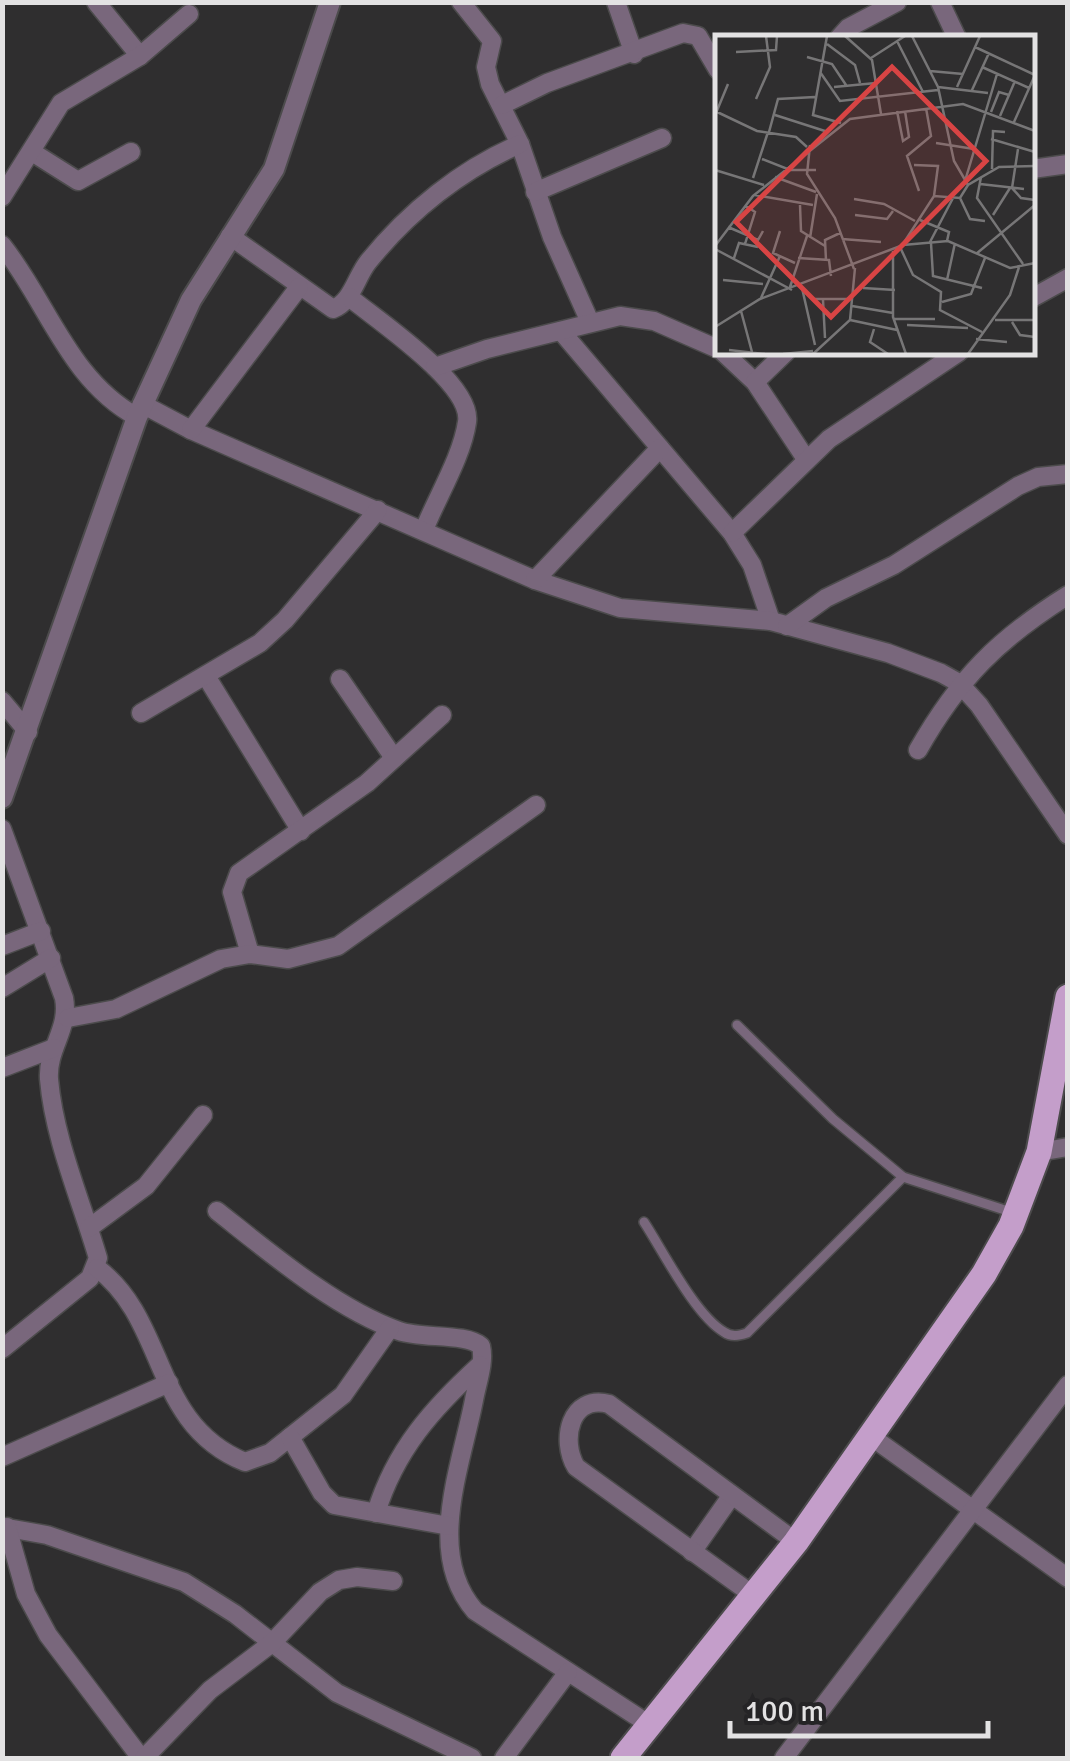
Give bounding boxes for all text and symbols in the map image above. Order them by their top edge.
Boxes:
inset map [715,35,1035,355]
scale bar [730,1676,988,1738]
text: 100 m [745,1693,824,1730]

